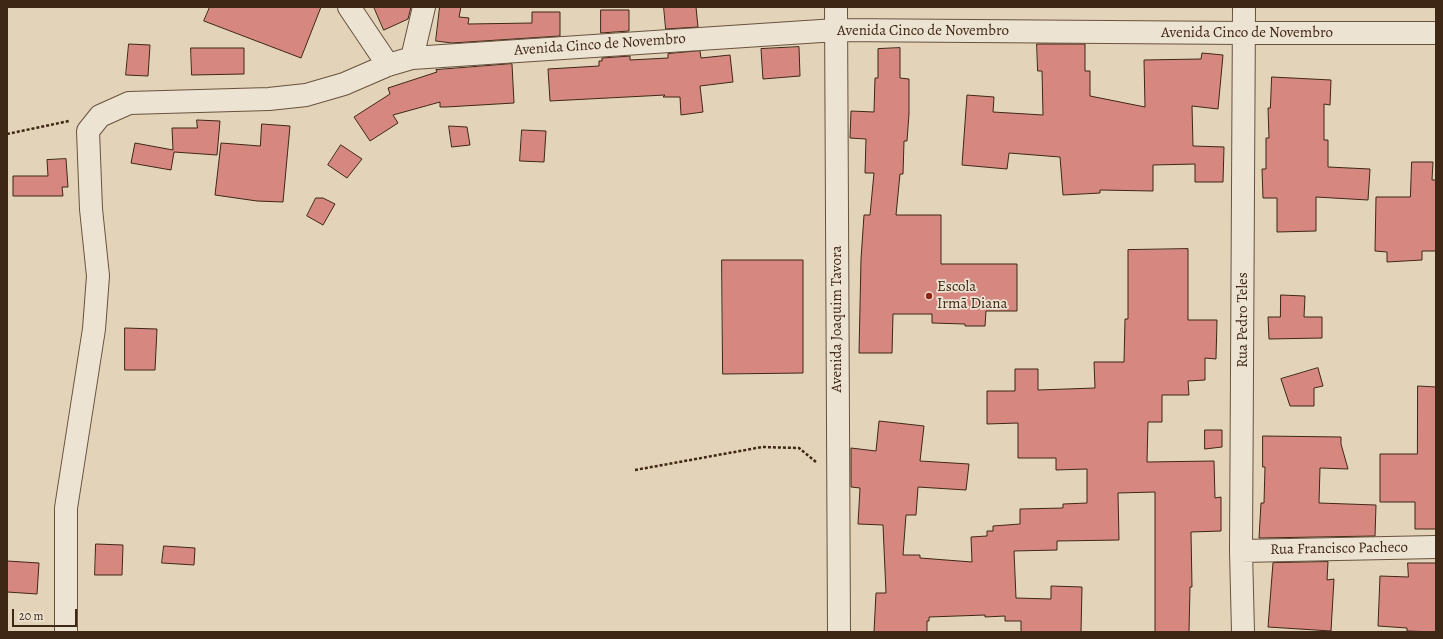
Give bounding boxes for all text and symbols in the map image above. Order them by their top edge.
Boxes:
street label: Avenida Cinco de Novembro [837,22,1009,40]
street label: Avenida Cinco de Novembro [1161,24,1333,42]
street label: Avenida Cinco de Novembro [514,30,686,60]
street label: Avenida Joaquim Tavora [828,245,846,393]
street label: Rua Pedro Teles [1234,272,1252,368]
place label: Escola Irmã Diana [937,278,1007,313]
marker: Escola Irmã Diana [924,291,934,301]
street label: Rua Francisco Pacheco [1270,539,1408,559]
scale bar [14,601,79,627]
text: 20 m [19,608,43,624]

